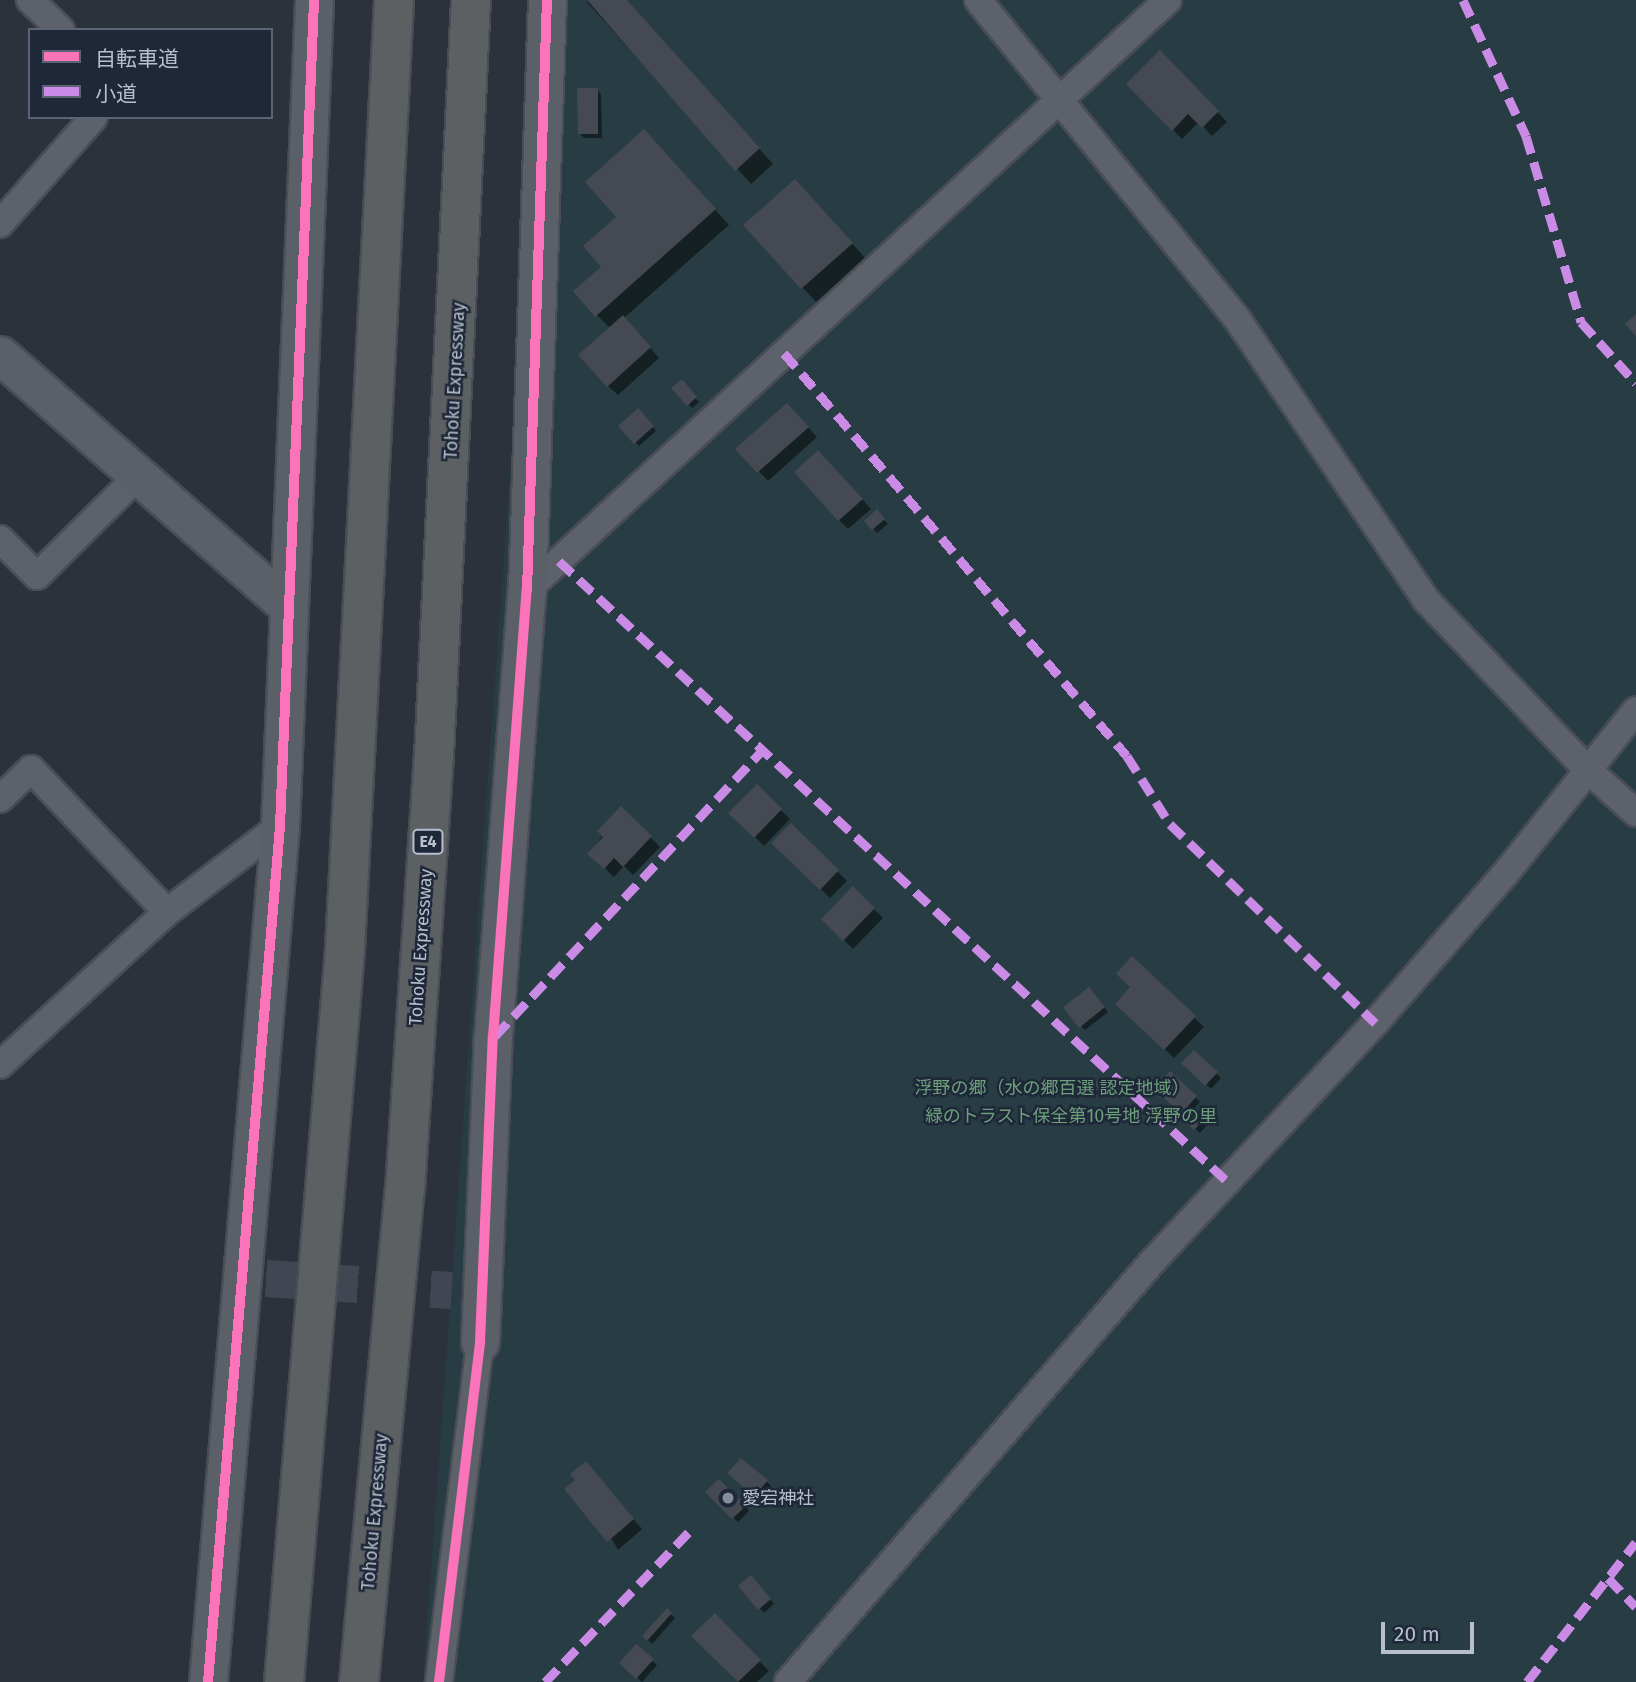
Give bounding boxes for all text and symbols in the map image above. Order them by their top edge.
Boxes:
legend [28,28,273,119]
text: 自転車道 [95,46,179,72]
text: 小道 [95,81,137,107]
street label: Tohoku Expressway [440,302,470,460]
road number: E4 [412,830,444,855]
street label: Tohoku Expressway [405,868,437,1026]
park label: 浮野の郷（水の郷百選 認定地域） [915,1077,1189,1099]
park label: 緑のトラスト保全第10号地 浮野の里 [925,1105,1217,1127]
street label: Tohoku Expressway [357,1433,393,1591]
place label: 愛宕神社 [742,1487,814,1509]
marker: 愛宕神社 [720,1490,736,1506]
scale bar [1384,1608,1477,1652]
text: 20 m [1394,1621,1440,1647]

